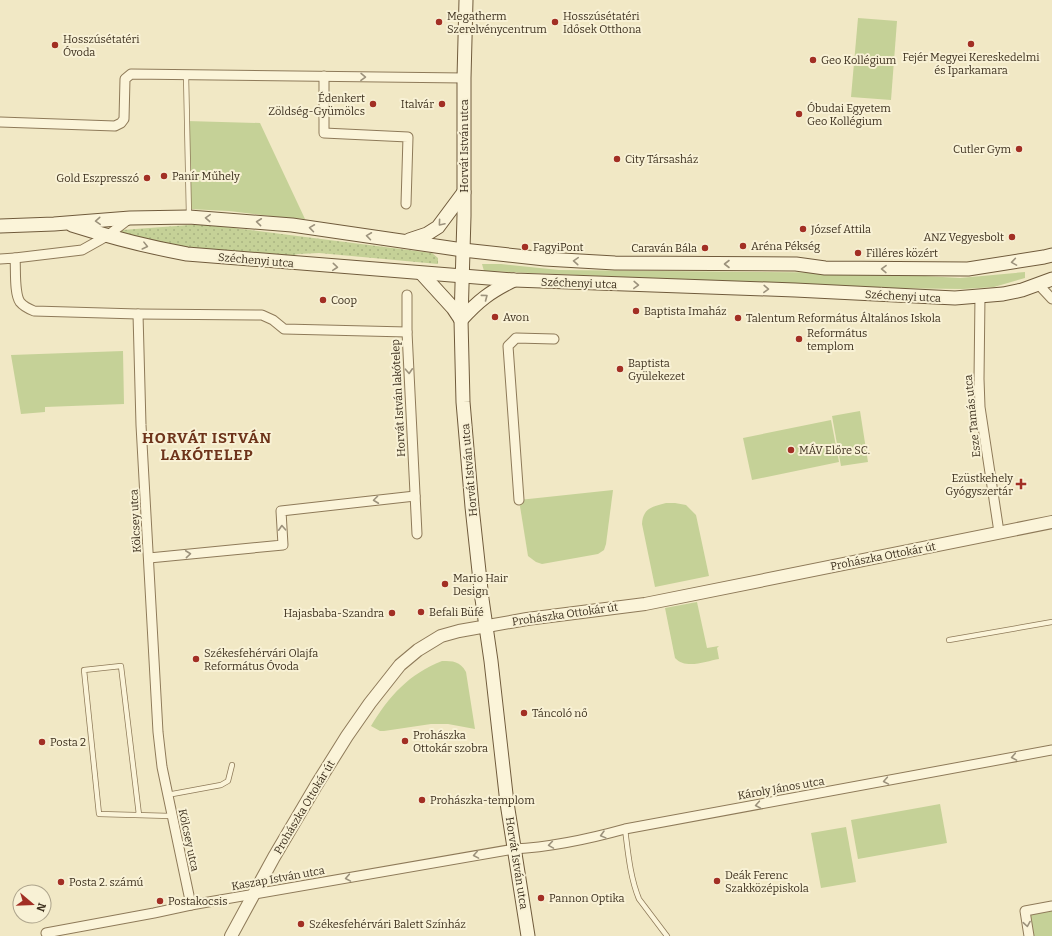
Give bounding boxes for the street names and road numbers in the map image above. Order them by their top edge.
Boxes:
street label: Horvát István utca [458,99,471,193]
street label: Széchenyi utca [217,251,294,270]
street label: Széchenyi utca [541,276,617,291]
street label: Széchenyi utca [865,288,941,305]
street label: Horvát István lakótelep [389,338,408,457]
street label: Esze Tamás utca [962,374,983,458]
street label: Horvát István utca [459,423,480,517]
street label: Kölcsey utca [127,489,144,553]
street label: Prohászka Ottokár út [829,540,937,573]
street label: Prohászka Ottokár út [511,601,619,628]
street label: Prohászka Ottokár út [271,758,338,856]
street label: Károly János utca [737,774,825,802]
street label: Kölcsey utca [176,808,201,873]
street label: Horvát István utca [503,816,530,910]
street label: Kaszap István utca [230,864,326,893]

